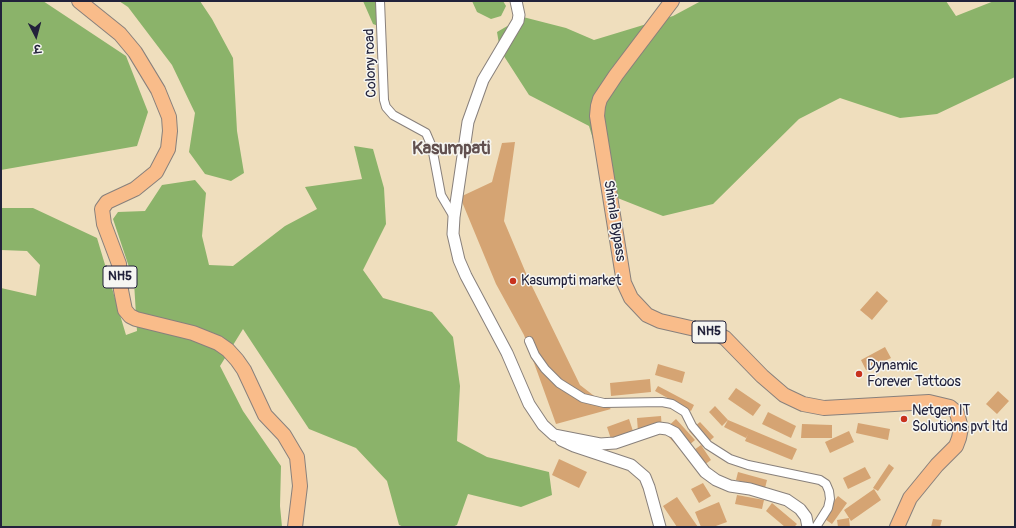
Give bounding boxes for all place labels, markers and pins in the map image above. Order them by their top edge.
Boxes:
place label: Kasumpti market [521,273,621,289]
marker: Kasumpti market [508,276,518,286]
place label: Dynamic Forever Tattoos [867,358,961,390]
marker: Dynamic Forever Tattoos [854,369,864,379]
place label: Netgen IT Solutions pvt ltd [912,403,1008,436]
marker: Netgen IT Solutions pvt ltd [899,414,909,424]

